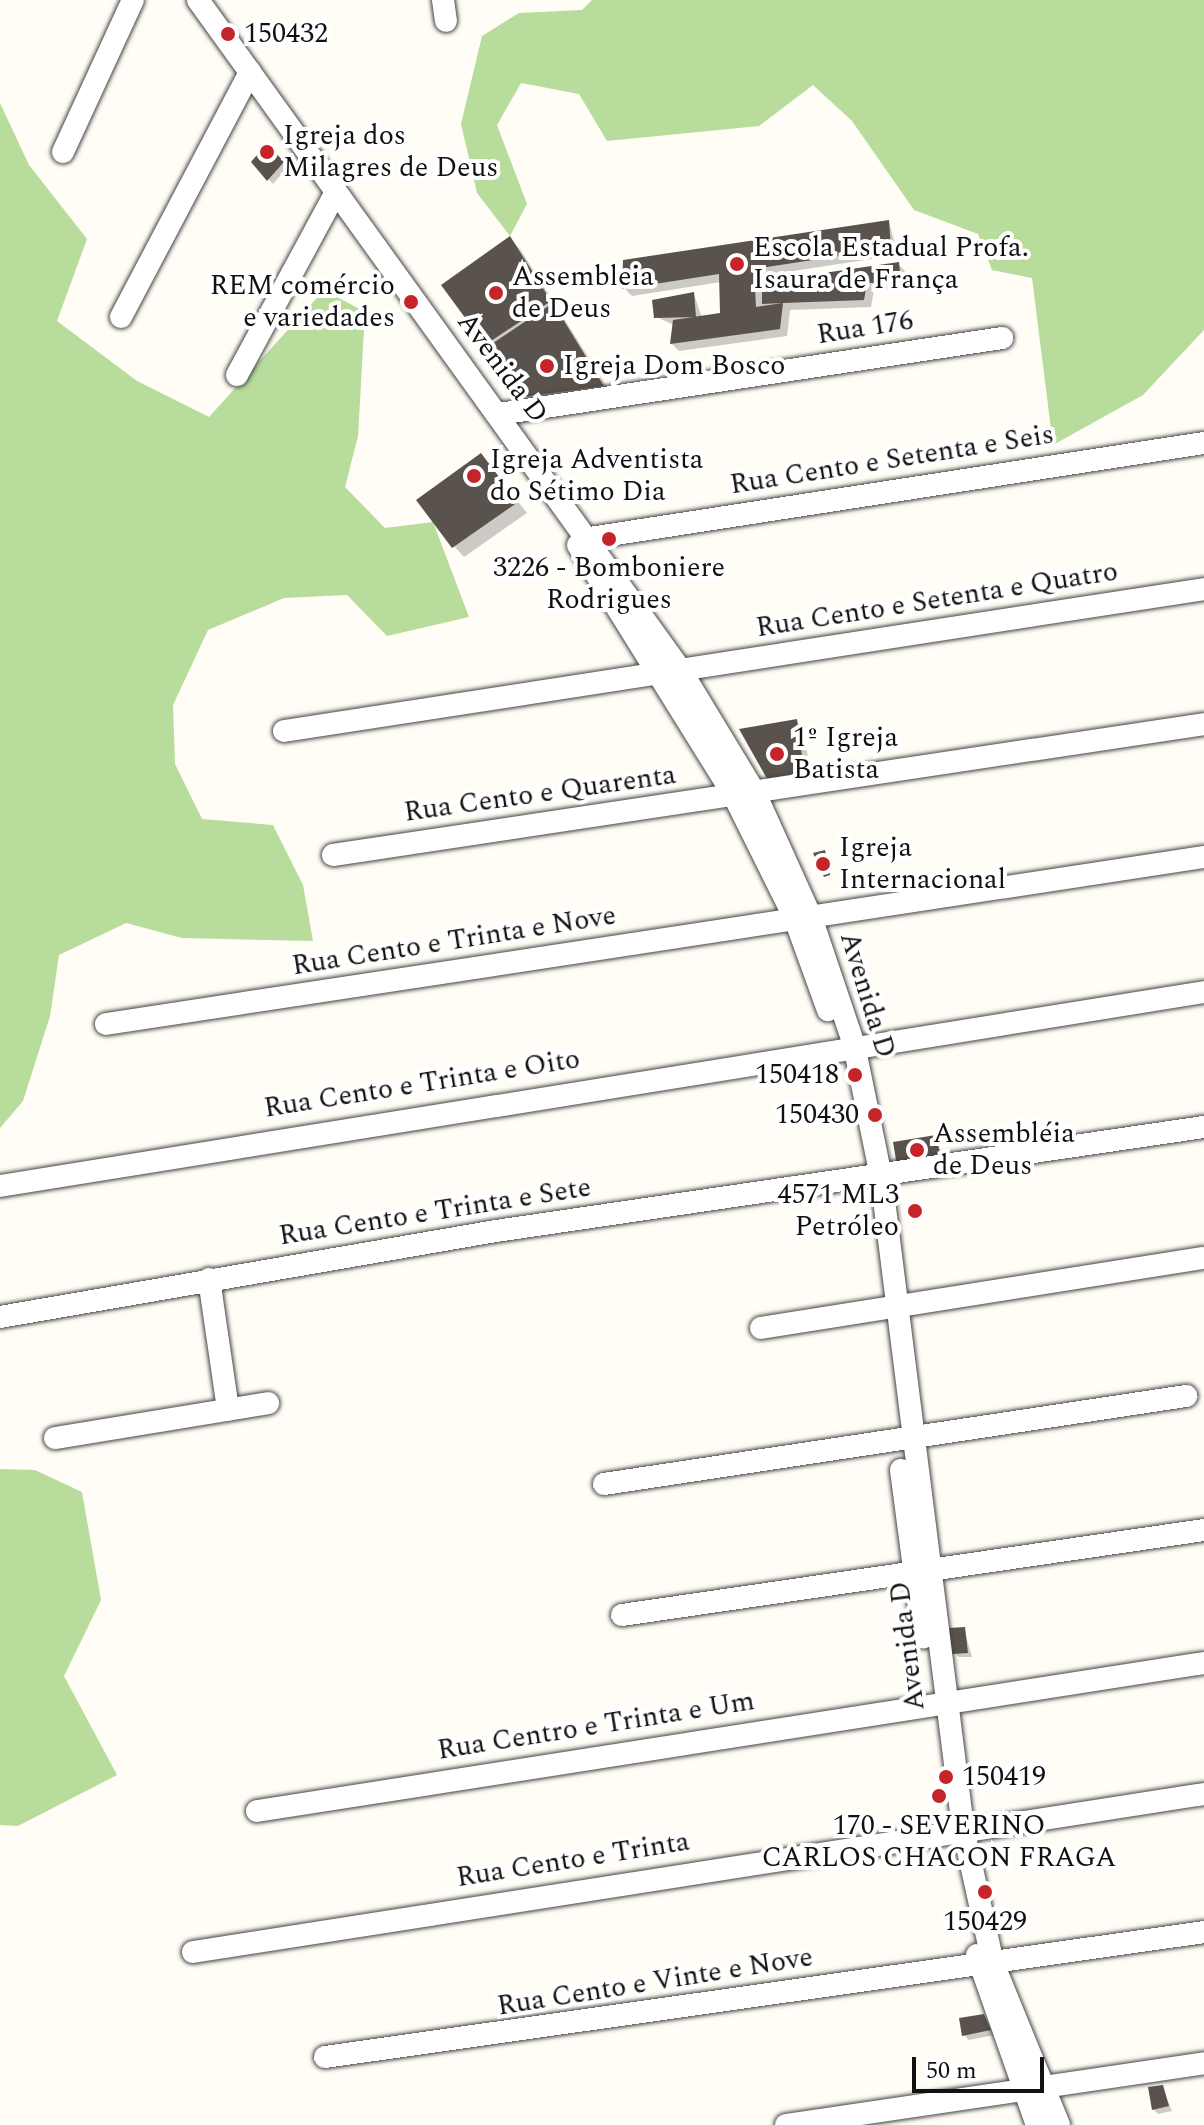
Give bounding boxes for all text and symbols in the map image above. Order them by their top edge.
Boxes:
place label: 150432 [244,17,328,51]
marker: 150432 [219,25,237,43]
place label: Igreja dos Milagres de Deus [283,119,498,185]
marker: Igreja dos Milagres de Deus [258,143,276,161]
place label: Escola Estadual Profa. Isaura de França [753,231,1029,297]
marker: Escola Estadual Profa. Isaura de França [728,255,746,273]
place label: Assembleia de Deus [512,260,654,326]
place label: REM comércio e variedades [210,269,395,335]
marker: Assembleia de Deus [487,284,505,302]
marker: REM comércio e variedades [402,293,420,311]
street label: Rua 176 [815,304,915,352]
street label: Avenida D [450,306,554,430]
place label: Igreja Dom Bosco [563,349,785,383]
marker: Igreja Dom Bosco [538,357,556,375]
street label: Rua Cento e Setenta e Seis [728,418,1056,502]
place label: Igreja Adventista do Sétimo Dia [490,443,704,509]
marker: Igreja Adventista do Sétimo Dia [465,467,483,485]
marker: 3226 - Bomboniere Rodrigues [600,530,618,548]
place label: 3226 - Bomboniere Rodrigues [493,551,725,617]
street label: Rua Cento e Setenta e Quatro [754,555,1120,645]
place label: 1º Igreja Batista [793,721,898,787]
marker: 1º Igreja Batista [768,745,786,763]
street label: Rua Cento e Quarenta [402,758,678,830]
place label: Igreja Internacional [839,831,1006,897]
marker: Igreja Internacional [814,855,832,873]
street label: Rua Cento e Trinta e Nove [290,899,618,983]
street label: Avenida D [832,928,902,1062]
street label: Rua Cento e Trinta e Oito [262,1042,582,1126]
place label: 150418 [755,1058,839,1092]
marker: 150418 [846,1066,864,1084]
place label: 150430 [775,1098,859,1132]
marker: 150430 [866,1106,884,1124]
place label: Assembléia de Deus [933,1117,1075,1183]
marker: Assembléia de Deus [908,1141,926,1159]
street label: Rua Cento e Trinta e Sete [277,1171,593,1253]
place label: 4571 ML3 Petróleo [777,1178,899,1244]
marker: 4571 ML3 Petróleo [906,1202,924,1220]
street label: Avenida D [883,1580,933,1712]
street label: Rua Centro e Trinta e Um [435,1684,757,1768]
place label: 150419 [962,1760,1046,1794]
marker: 150419 [937,1768,955,1786]
marker: 170 - SEVERINO CARLOS CHACON FRAGA [930,1787,948,1805]
place label: 170 - SEVERINO CARLOS CHACON FRAGA [762,1809,1116,1875]
street label: Rua Cento e Trinta [454,1825,692,1895]
marker: 150429 [976,1883,994,1901]
place label: 150429 [943,1905,1027,1939]
street label: Rua Cento e Vinte e Nove [495,1940,815,2024]
scale bar [916,2041,1048,2091]
text: 50 m [926,2053,977,2089]

